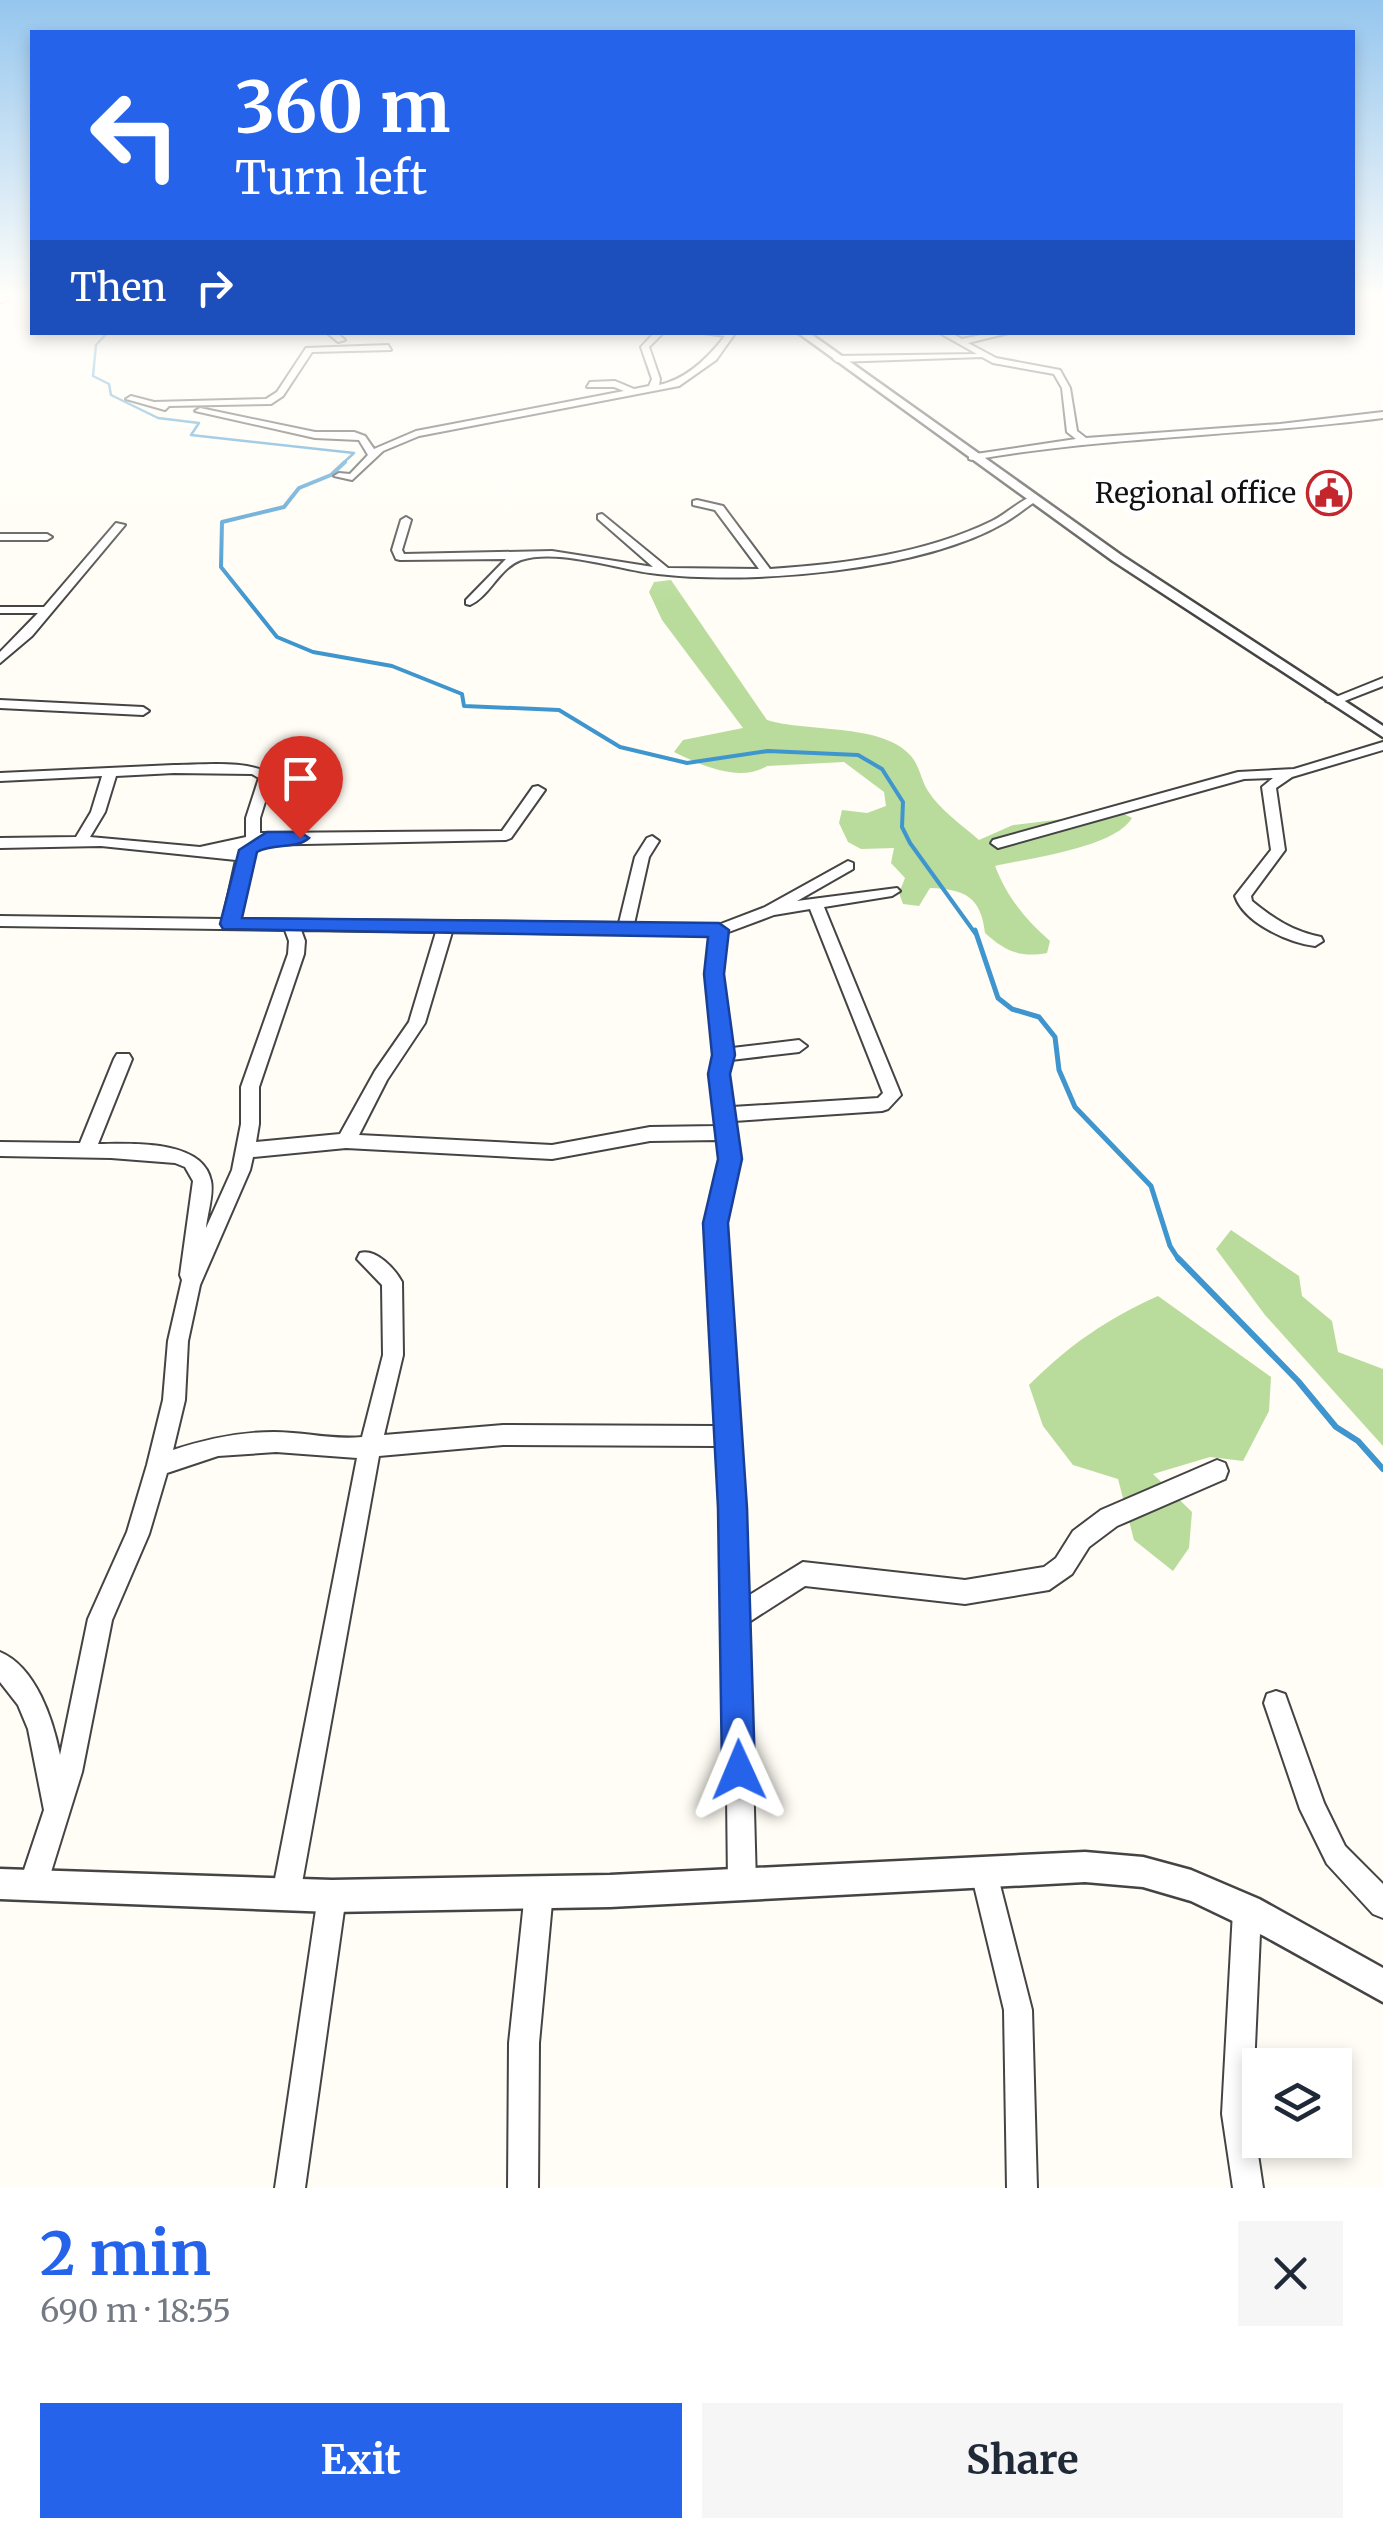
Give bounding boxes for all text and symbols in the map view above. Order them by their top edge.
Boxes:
text: 360 m [235,63,450,151]
icon: left [70,70,200,200]
text: Turn left [235,150,427,206]
icon: right [187,260,242,315]
text: Then [70,264,167,311]
public building icon: Regional office [1306,470,1352,516]
place label: Regional office [1095,475,1296,511]
pin [258,736,343,839]
icon: arrive [273,751,328,806]
position arrow [687,1718,791,1822]
map controls [1242,2048,1352,2158]
button: layers [1242,2048,1352,2158]
text: 2 min [40,2216,211,2291]
button: close [1238,2221,1343,2326]
text: 690 m · 18:55 [40,2291,231,2331]
button: Exit [40,2403,682,2518]
button: Share [702,2403,1343,2518]

